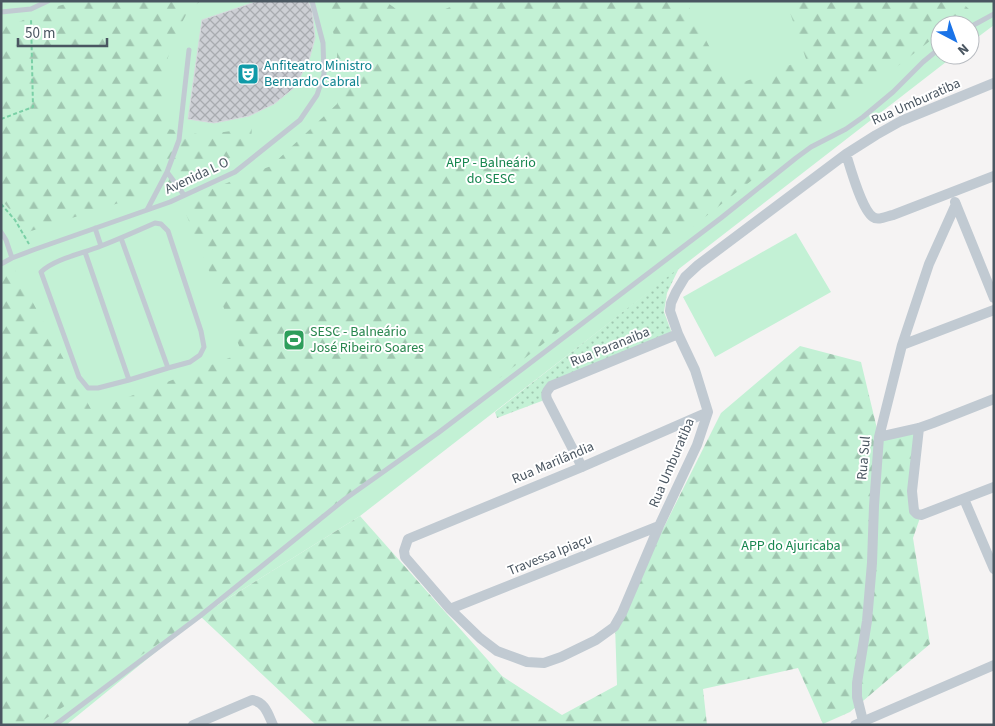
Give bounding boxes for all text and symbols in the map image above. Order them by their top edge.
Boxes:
scale bar [18,15,106,47]
north arrow [930,15,980,65]
text: 50 m [25,23,55,44]
text: N [953,38,973,60]
place label: Anfiteatro Ministro Bernardo Cabral [264,56,372,92]
theatre icon: Anfiteatro Ministro Bernardo Cabral [236,62,260,86]
street label: Rua Umburatiba [868,73,964,131]
street label: Avenida L O [162,152,232,200]
park label: APP - Balneário do SESC [446,153,536,189]
place label: SESC - Balneário José Ribeiro Soares [310,322,424,358]
street label: Rua Paranaiba [567,322,653,372]
sports icon: SESC - Balneário José Ribeiro Soares [282,328,306,352]
street label: Rua Umburatiba [644,415,700,511]
street label: Rua Sul [852,435,876,481]
street label: Rua Marilândia [509,437,597,489]
street label: Travessa Ipiaçu [505,529,595,581]
park label: APP do Ajuricaba [741,536,841,556]

